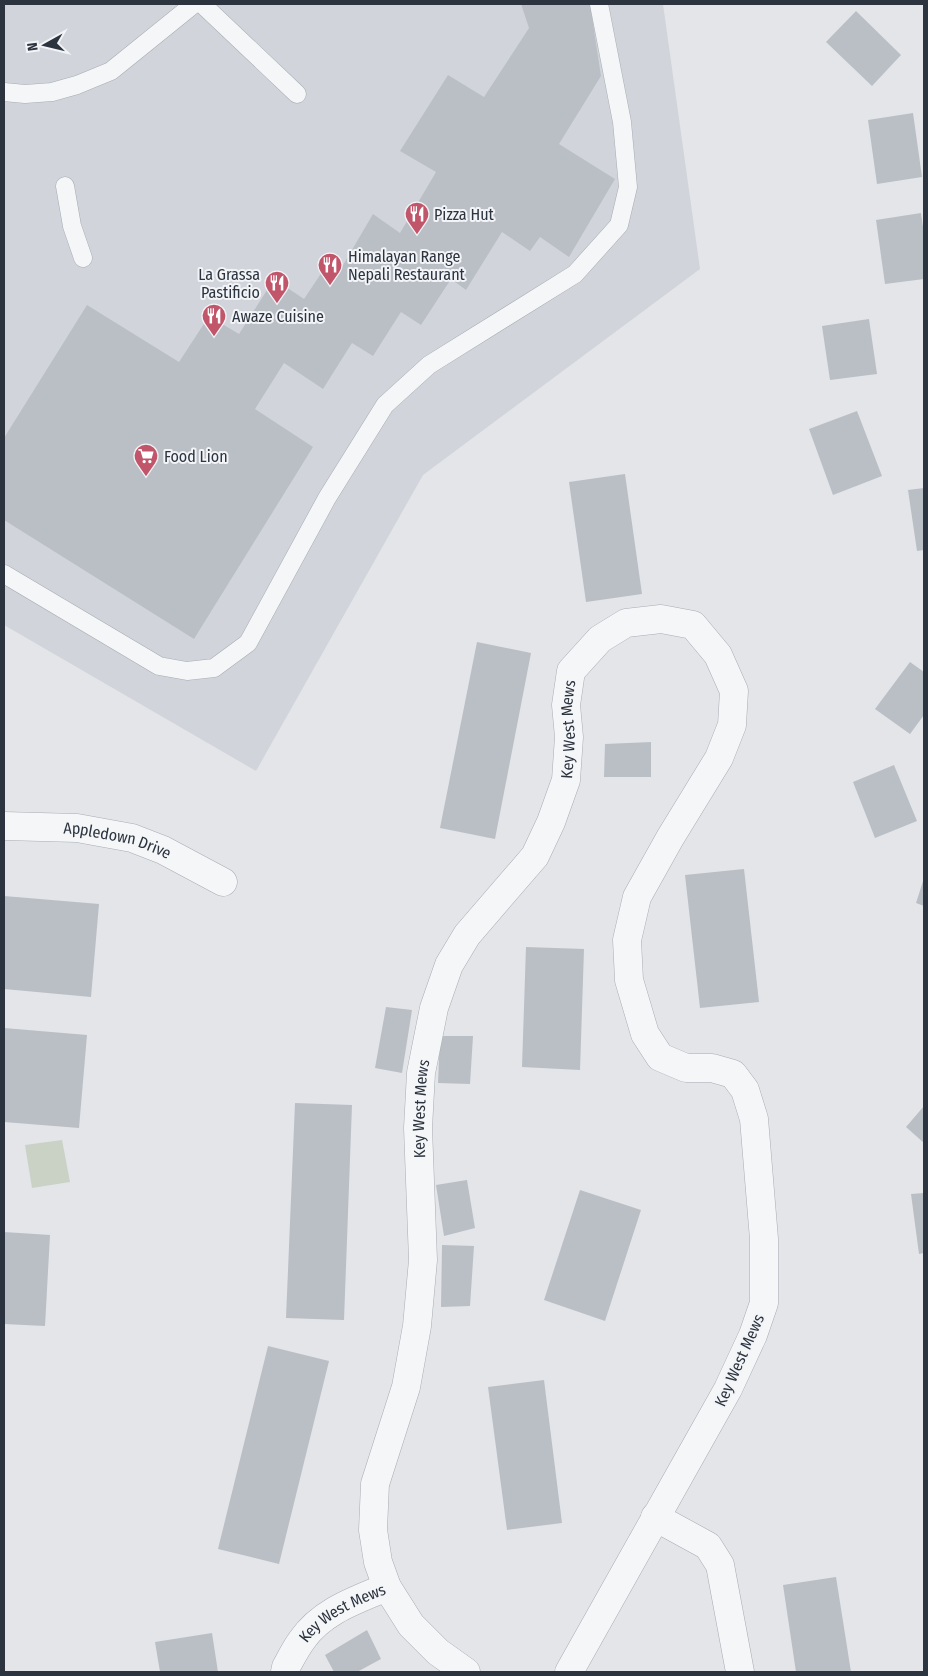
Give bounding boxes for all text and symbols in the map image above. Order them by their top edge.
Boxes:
north arrow [20,20,70,70]
text: N [24,41,42,52]
restaurant icon: Pizza Hut [404,201,430,235]
place label: Pizza Hut [434,205,495,224]
place label: Himalayan Range Nepali Restaurant [348,247,466,284]
restaurant icon: Himalayan Range Nepali Restaurant [317,252,343,286]
place label: La Grassa Pastificio [198,265,260,302]
restaurant icon: La Grassa Pastificio [264,270,290,304]
restaurant icon: Awaze Cuisine [201,303,227,337]
place label: Awaze Cuisine [232,307,324,326]
supermarket icon: Food Lion [133,443,159,477]
place label: Food Lion [164,447,228,466]
street label: Key West Mews [557,678,580,779]
street label: Appledown Drive [63,819,175,863]
street label: Key West Mews [409,1058,434,1159]
street label: Key West Mews [711,1311,768,1409]
street label: Key West Mews [295,1580,389,1646]

